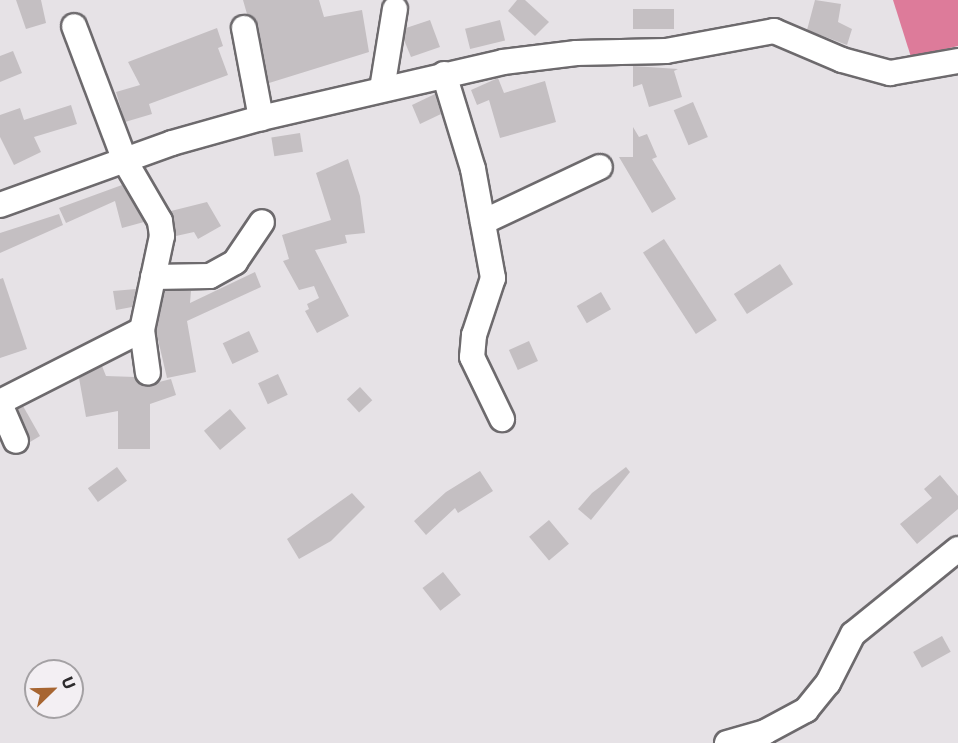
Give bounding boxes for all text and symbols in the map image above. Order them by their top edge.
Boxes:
north arrow [24,659,84,719]
text: U [58,673,80,692]

